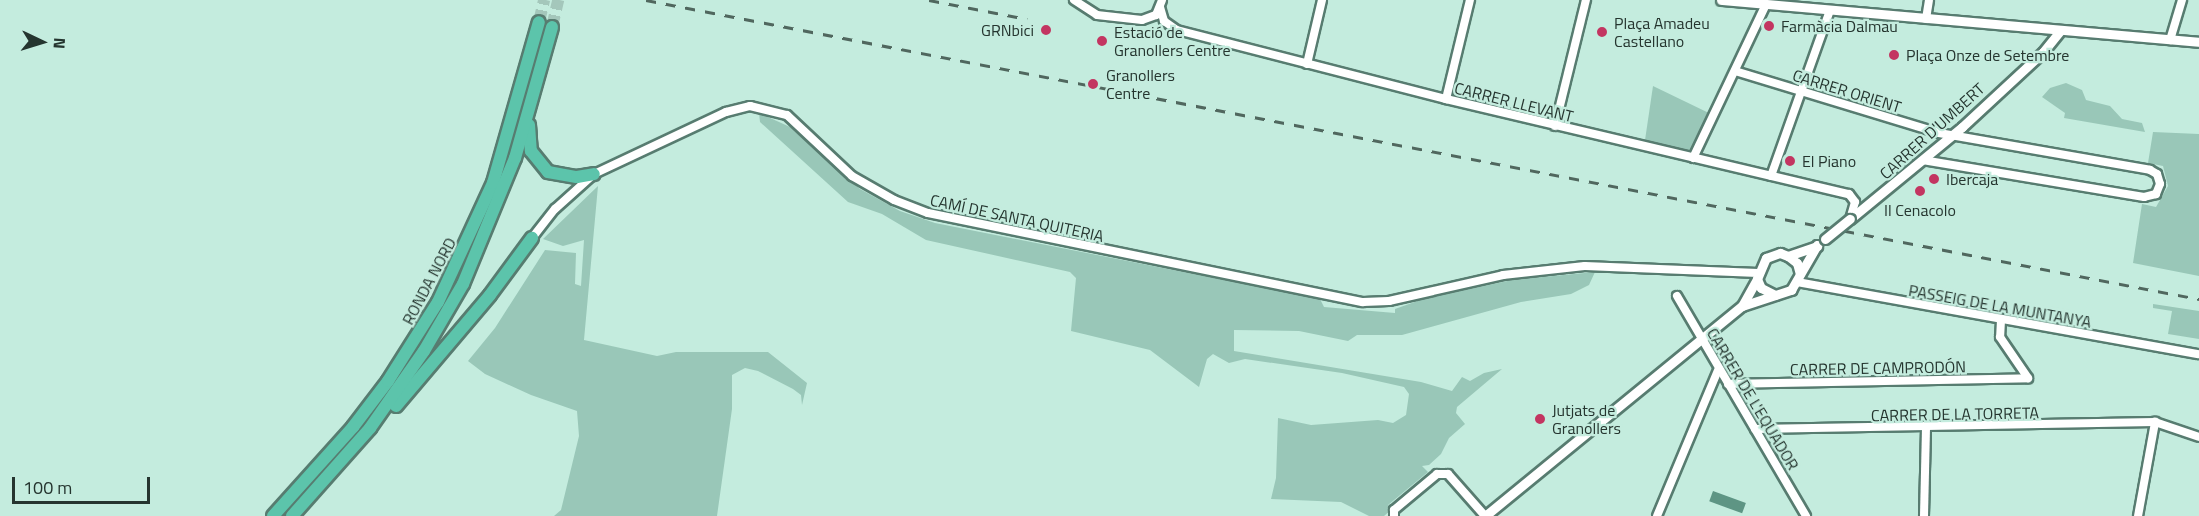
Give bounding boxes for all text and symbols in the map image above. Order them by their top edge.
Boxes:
north arrow [12,12,72,72]
place label: Plaça Amadeu Castellano [1614,13,1710,51]
place label: Farmàcia Dalmau [1781,16,1898,36]
marker: Farmàcia Dalmau [1762,19,1776,33]
place label: GRNbici [981,20,1034,40]
place label: Estació de Granollers Centre [1114,22,1231,60]
marker: GRNbici [1039,23,1053,37]
marker: Plaça Amadeu Castellano [1595,25,1609,39]
marker: Estació de Granollers Centre [1095,34,1109,48]
text: N [48,37,72,50]
place label: Plaça Onze de Setembre [1906,45,2069,65]
marker: Plaça Onze de Setembre [1887,48,1901,62]
place label: Granollers Centre [1106,65,1175,103]
street label: CARRER ORIENT [1790,65,1904,117]
marker: Granollers Centre [1084,75,1102,93]
street label: CARRER LLEVANT [1452,78,1576,126]
street label: CARRER D'UMBERT [1876,79,1988,183]
place label: El Piano [1802,151,1856,171]
marker: El Piano [1783,154,1797,168]
place label: Ibercaja [1946,169,1998,189]
marker: Ibercaja [1927,172,1941,186]
marker: Il Cenacolo [1913,184,1927,198]
street label: CAMÍ DE SANTA QUITERIA [929,190,1105,246]
place label: Il Cenacolo [1884,200,1956,220]
street label: RONDA NORD [398,234,460,328]
street label: PASSEIG DE LA MUNTANYA [1907,280,2093,332]
street label: CARRER DE L'EQUADOR [1703,325,1803,473]
street label: CARRER DE CAMPRODÓN [1790,357,1966,379]
place label: Jutjats de Granollers [1552,400,1621,438]
street label: CARRER DE LA TORRETA [1871,403,2039,425]
marker: Jutjats de Granollers [1533,412,1547,426]
scale bar [15,465,153,503]
text: 100 m [23,474,72,501]

